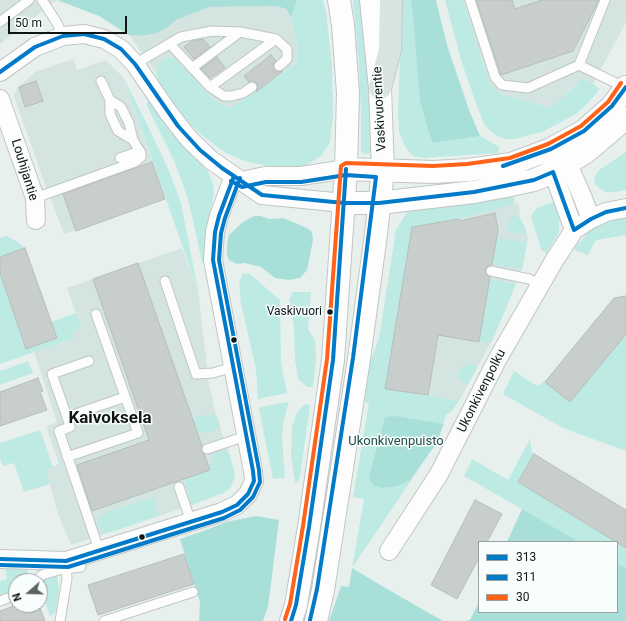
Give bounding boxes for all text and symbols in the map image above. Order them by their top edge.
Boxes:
scale bar [10,8,129,34]
text: 50 m [15,16,42,30]
street label: Vaskivuorentie [370,66,390,152]
street label: Louhijantie [7,137,41,203]
place label: Vaskivuori [267,305,322,319]
marker: Vaskivuori [325,307,335,317]
unlabelled marker [229,335,239,345]
street label: Ukonkivenpolku [454,347,510,435]
district label: Kaivoksela [68,409,152,429]
park label: Ukonkivenpuisto [348,434,444,450]
unlabelled marker [137,532,147,542]
legend [478,541,618,613]
text: 313 [516,550,536,564]
text: 311 [516,570,536,584]
north arrow [8,573,48,613]
text: 30 [516,590,530,604]
text: N [10,591,25,603]

